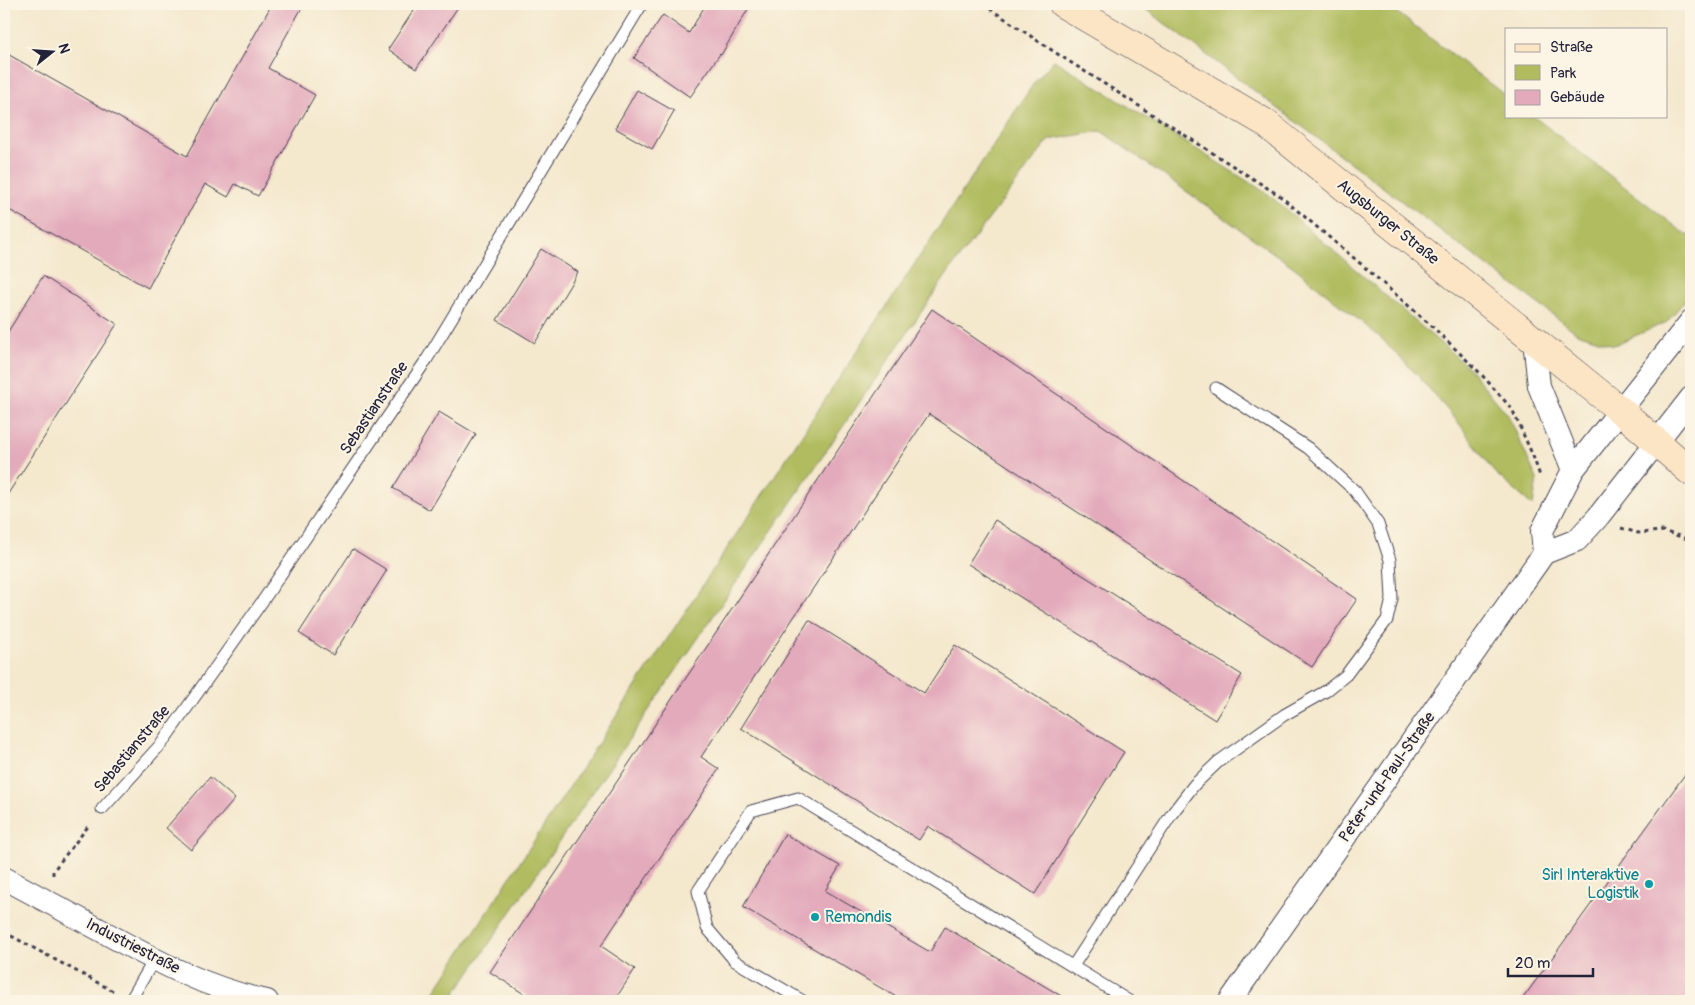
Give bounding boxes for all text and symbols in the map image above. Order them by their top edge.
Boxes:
north arrow [28,28,78,78]
legend [1505,28,1668,118]
text: Straße [1550,38,1593,57]
text: N [54,41,73,55]
text: Park [1550,64,1577,83]
text: Gebäude [1550,88,1605,107]
street label: Augsburger Straße [1333,175,1443,269]
street label: Sebastianstraße [336,358,413,458]
street label: Sebastianstraße [90,701,174,797]
street label: Peter-und-Paul-Straße [1334,708,1440,846]
place label: Sirl Interaktive Logistik [1541,865,1639,903]
marker: Sirl Interaktive Logistik [1643,878,1655,890]
place label: Remondis [825,907,892,927]
marker: Remondis [809,911,821,923]
street label: Industriestraße [83,914,183,978]
scale bar [1508,945,1592,977]
text: 20 m [1515,954,1550,973]

